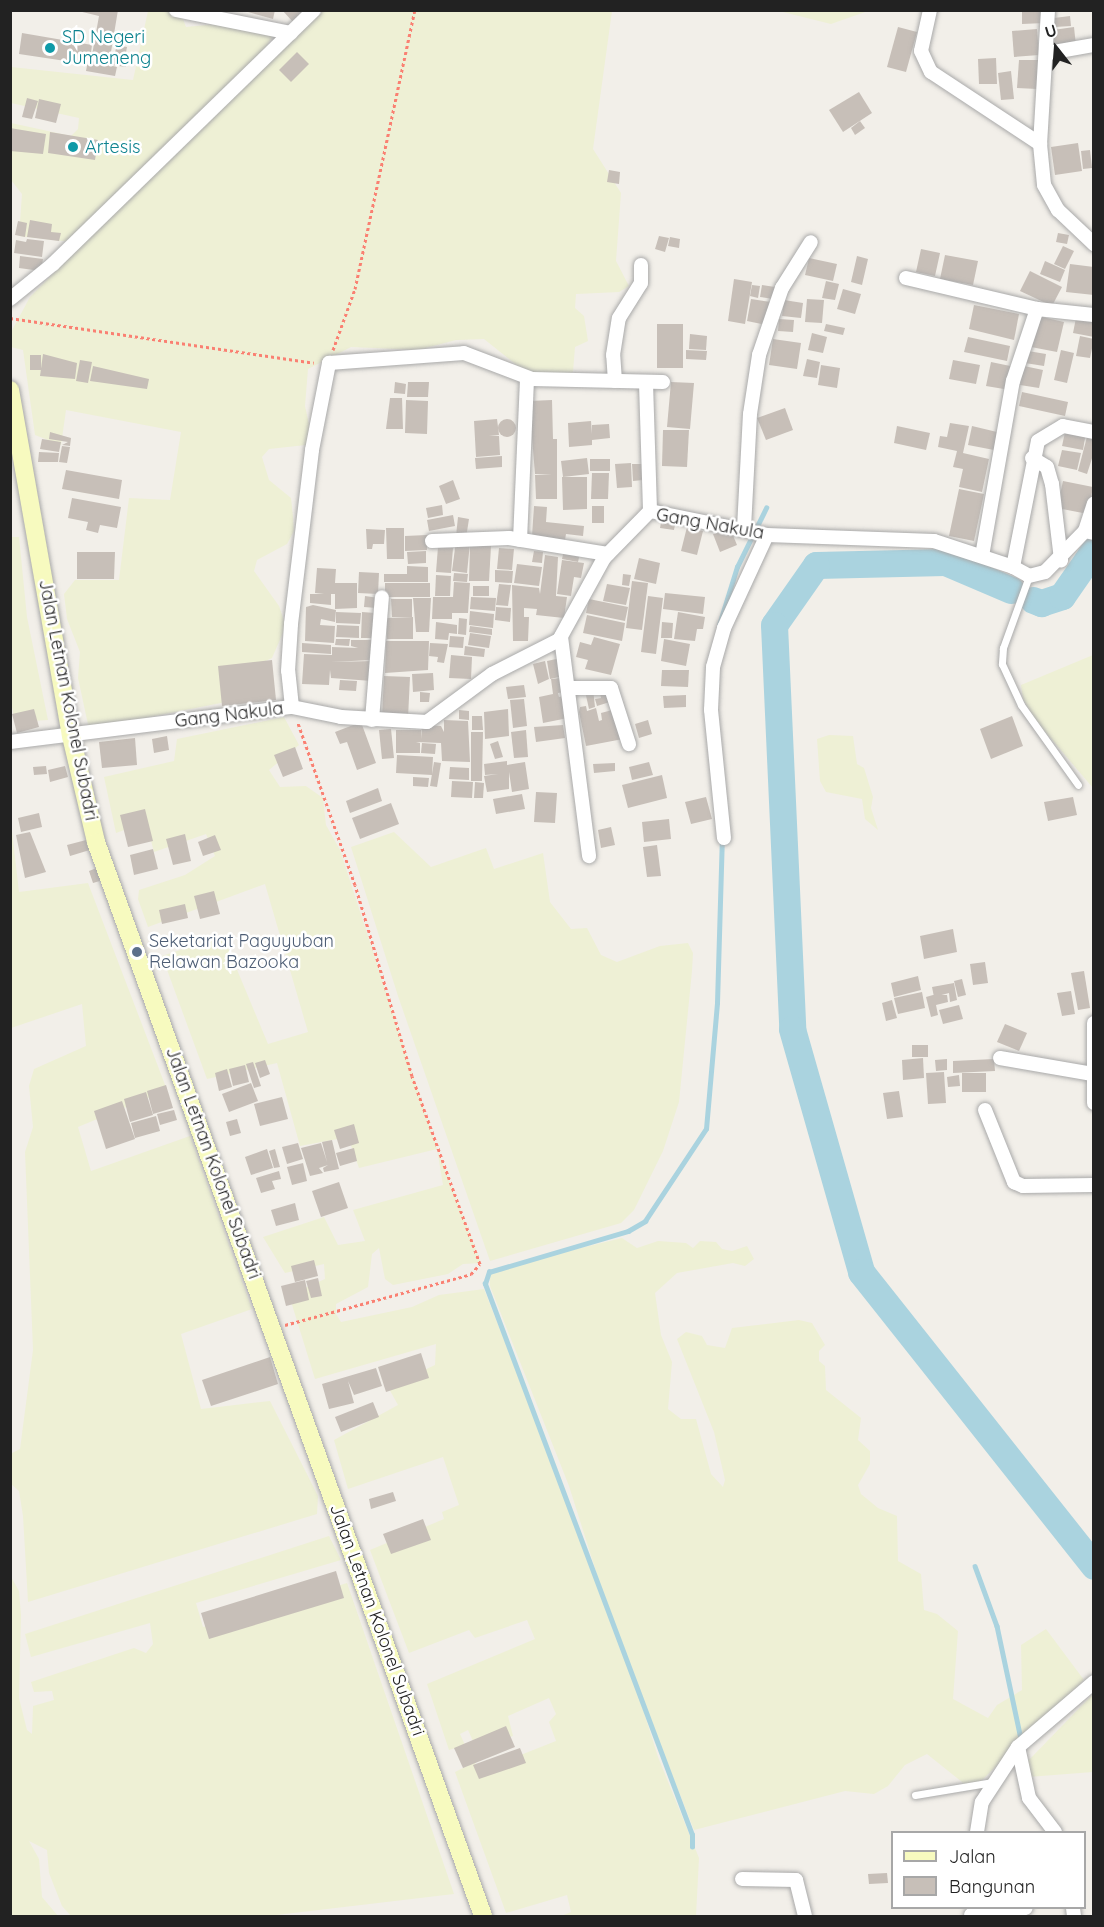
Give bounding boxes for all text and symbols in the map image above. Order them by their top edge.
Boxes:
north arrow [1026,18,1086,78]
text: U [1042,20,1059,42]
place label: SD Negeri Jumeneng [62,27,151,70]
marker: SD Negeri Jumeneng [43,41,57,55]
place label: Artesis [85,136,140,158]
marker: Artesis [66,140,80,154]
street label: Gang Nakula [654,504,766,544]
street label: Jalan Letnan Kolonel Subadri [34,578,102,822]
street label: Gang Nakula [174,698,284,732]
place label: Seketariat Paguyuban Relawan Bazooka [149,931,334,974]
marker: Seketariat Paguyuban Relawan Bazooka [130,945,144,959]
street label: Jalan Letnan Kolonel Subadri [161,1044,265,1282]
street label: Jalan Letnan Kolonel Subadri [325,1501,429,1739]
legend [891,1831,1086,1909]
text: Jalan [949,1845,996,1868]
text: Bangunan [949,1875,1035,1898]

